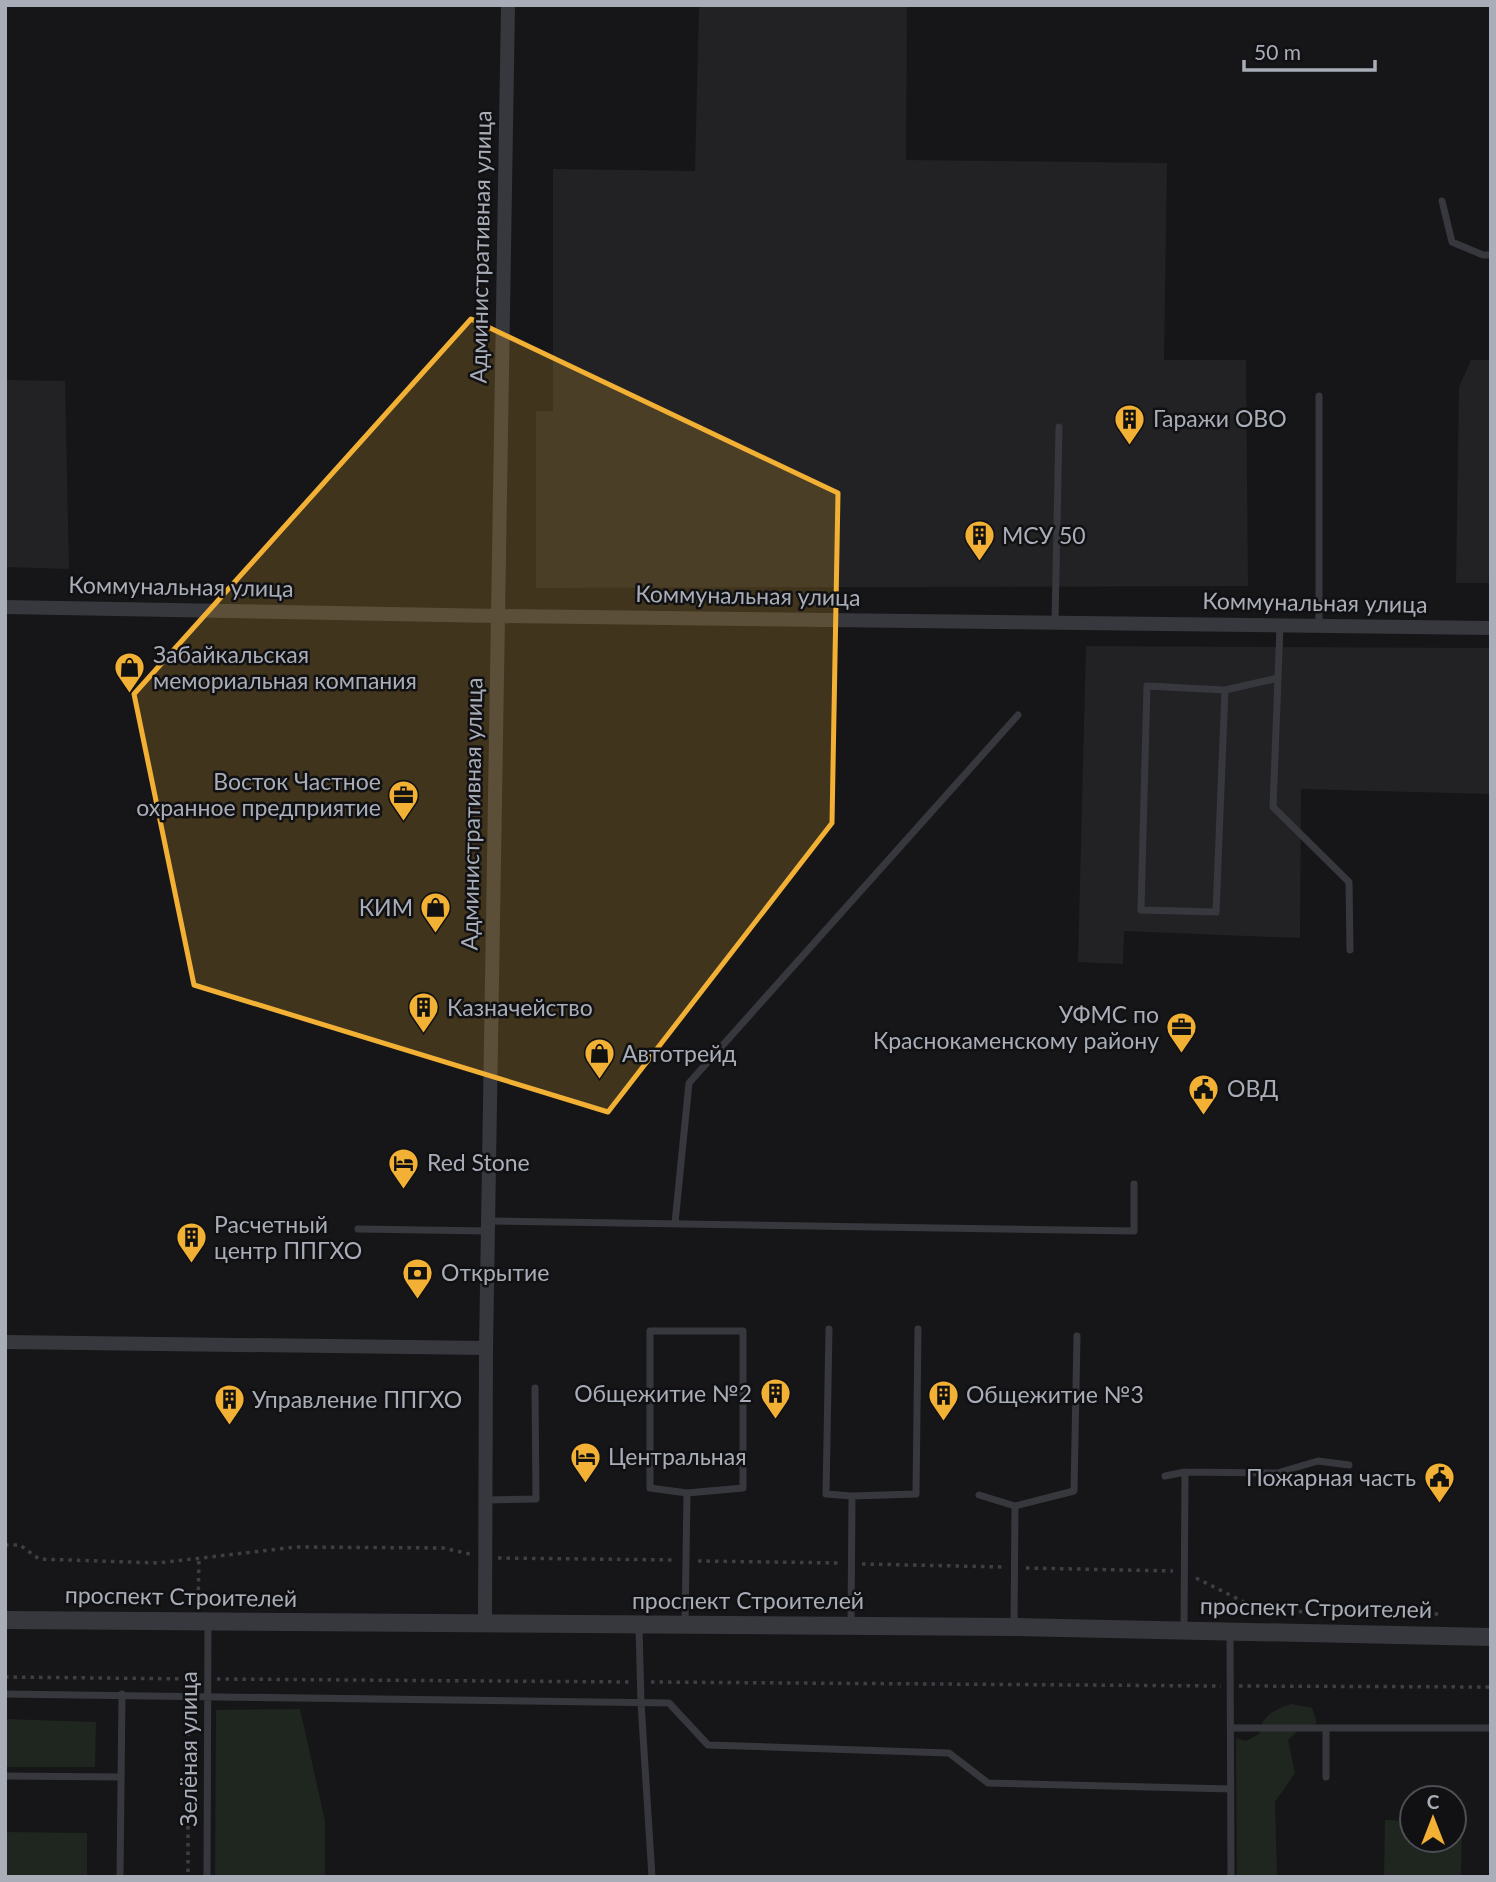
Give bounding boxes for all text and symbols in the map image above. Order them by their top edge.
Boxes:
scale bar [1244,28,1375,72]
text: 50 m [1254,39,1301,64]
street label: Административная улица [464,110,496,384]
building icon: Гаражи ОВО [1113,402,1147,446]
place label: Гаражи ОВО [1153,404,1287,432]
building icon: МСУ 50 [962,519,996,563]
place label: МСУ 50 [1002,521,1086,549]
street label: Коммунальная улица [68,570,294,602]
street label: Коммунальная улица [635,579,861,611]
street label: Коммунальная улица [1202,586,1428,618]
place label: Забайкальская мемориальная компания [153,640,417,694]
shop icon: Забайкальская мемориальная компания [113,651,147,695]
street label: Административная улица [455,677,487,951]
place label: Восток Частное охранное предприятие [136,767,381,821]
office icon: Восток Частное охранное предприятие [387,778,421,822]
shop icon: КИМ [419,891,453,935]
place label: КИМ [359,893,413,921]
building icon: Казначейство [407,991,441,1035]
place label: Казначейство [447,993,593,1021]
place label: УФМС по Краснокаменскому району [873,1000,1159,1054]
office icon: УФМС по Краснокаменскому району [1165,1011,1199,1055]
shop icon: Автотрейд [582,1037,616,1081]
place label: Автотрейд [622,1039,737,1067]
public building icon: ОВД [1187,1072,1221,1116]
place label: ОВД [1227,1074,1278,1102]
hotel icon: Red Stone [387,1146,421,1190]
place label: Red Stone [427,1148,530,1176]
place label: Расчетный центр ППГХО [214,1210,362,1264]
building icon: Расчетный центр ППГХО [174,1221,208,1265]
bank icon: Открытие [401,1256,435,1300]
place label: Открытие [441,1258,549,1286]
building icon: Общежитие №2 [758,1377,792,1421]
building icon: Общежитие №3 [926,1378,960,1422]
place label: Общежитие №2 [574,1379,752,1407]
place label: Общежитие №3 [966,1380,1144,1408]
building icon: Управление ППГХО [212,1383,246,1427]
place label: Управление ППГХО [252,1385,462,1413]
hotel icon: Центральная [568,1440,602,1484]
place label: Центральная [608,1442,746,1470]
public building icon: Пожарная часть [1422,1461,1456,1505]
place label: Пожарная часть [1246,1463,1416,1491]
street label: проспект Строителей [65,1580,297,1612]
street label: проспект Строителей [632,1586,864,1614]
street label: проспект Строителей [1200,1591,1432,1623]
street label: Зелёная улица [174,1671,202,1827]
north arrow [1398,1784,1468,1854]
text: С [1427,1790,1440,1813]

